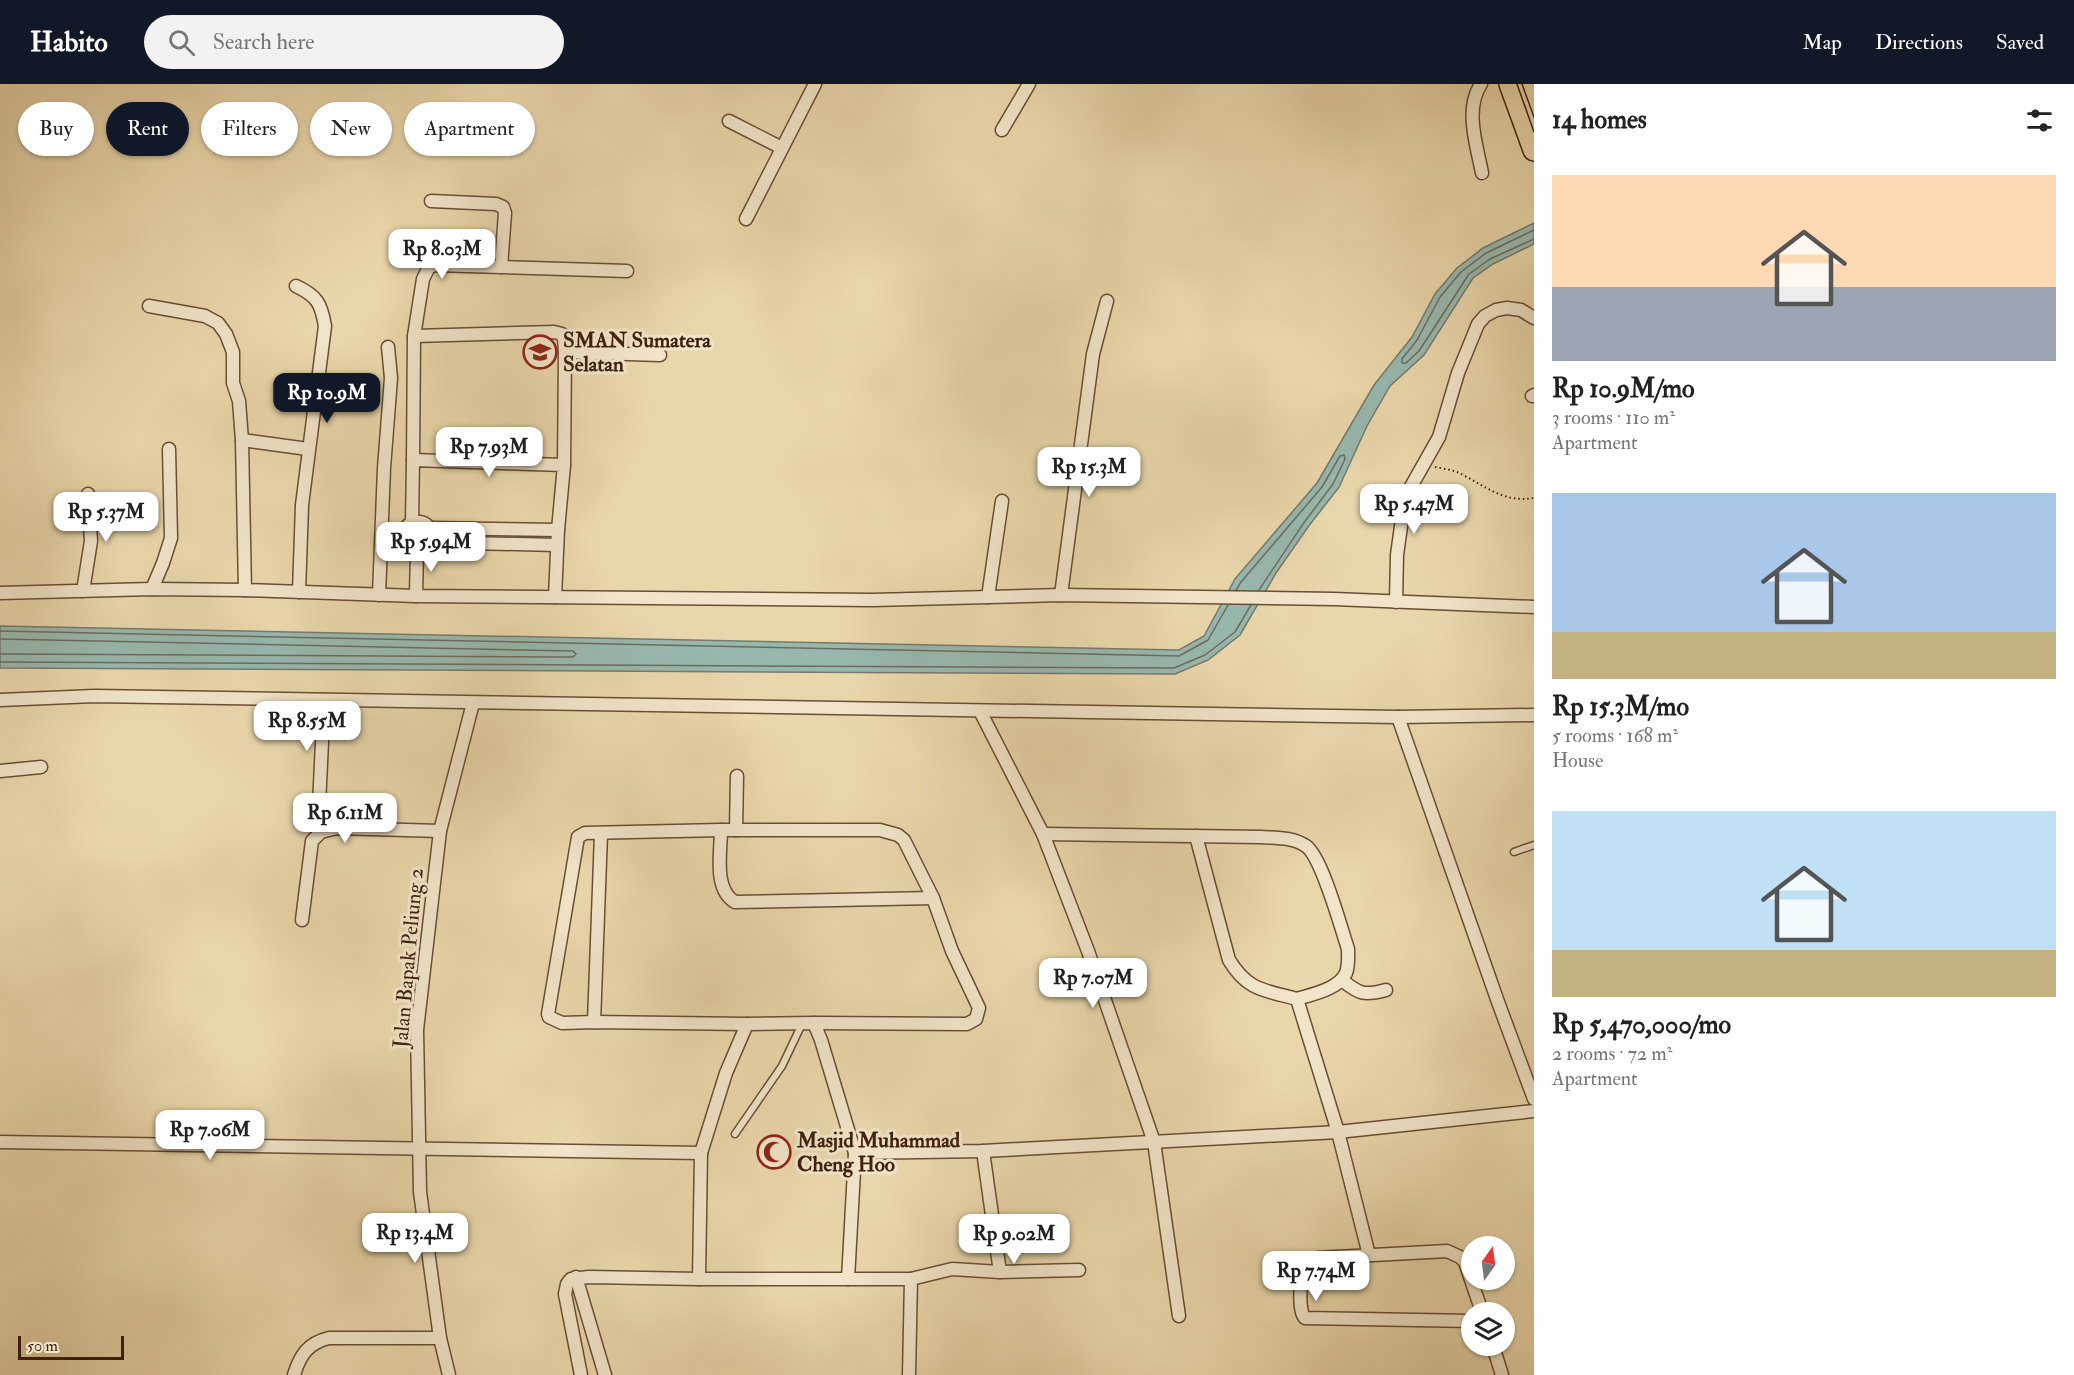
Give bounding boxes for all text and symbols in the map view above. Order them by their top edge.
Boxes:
search box [144,15,564,69]
text: Habito [30,25,108,60]
icon: search [165,26,198,59]
text: Search here [213,28,315,56]
text: Map [1802,29,1842,56]
text: Directions [1875,29,1963,56]
text: Saved [1996,29,2044,56]
chip: Buy [18,102,94,156]
chip: Rent [106,102,189,156]
chip: Filters [201,102,298,156]
chip: New [310,102,392,156]
chip: Apartment [404,102,535,156]
text: 14 homes [1552,104,1647,136]
icon: filters [2023,104,2056,137]
icon: home [1750,214,1858,322]
pin: Rp 8.03M [380,229,504,280]
text: Rp 8.03M [402,236,482,261]
place label: SMAN Sumatera Selatan [563,327,712,378]
school or university icon: SMAN Sumatera Selatan [522,334,558,370]
pin: Rp 10.9M [265,373,389,424]
text: Rp 10.9M/mo [1552,373,1695,405]
text: Rp 10.9M [287,380,367,405]
text: 3 rooms · 110 m² [1552,405,1675,430]
pin: Rp 7.93M [427,427,551,478]
text: Apartment [1552,430,1637,455]
text: Rp 7.93M [450,434,528,459]
pin: Rp 15.3M [1027,447,1151,498]
text: Rp 15.3M [1051,454,1127,479]
pin: Rp 5.47M [1352,484,1476,535]
text: Rp 5.47M [1374,491,1454,516]
pin: Rp 5.37M [44,492,168,543]
text: Rp 5.37M [67,499,145,524]
pin: Rp 5.94M [369,522,493,573]
text: Rp 5.94M [390,529,472,554]
icon: home [1750,532,1858,640]
text: Rp 15.3M/mo [1552,691,1689,723]
pin: Rp 8.55M [245,701,369,752]
text: Rp 8.55M [268,708,346,733]
text: 5 rooms · 168 m² [1552,723,1678,748]
text: House [1552,748,1603,773]
pin: Rp 6.11M [283,793,407,844]
text: Rp 6.11M [307,800,383,825]
icon: home [1750,850,1858,958]
street label: Jalan Bapak Peliung 2 [387,867,430,1050]
pin: Rp 7.07M [1031,958,1155,1009]
text: Rp 7.07M [1053,965,1133,990]
text: Rp 5,470,000/mo [1552,1009,1731,1041]
text: 2 rooms · 72 m² [1552,1041,1672,1066]
text: Apartment [1552,1066,1637,1091]
pin: Rp 7.06M [148,1110,272,1161]
text: Rp 7.06M [170,1117,250,1142]
place label: Masjid Muhammad Cheng Hoo [796,1127,961,1178]
mosque icon: Masjid Muhammad Cheng Hoo [756,1134,792,1170]
pin: Rp 13.4M [353,1213,477,1264]
pin: Rp 9.02M [952,1214,1076,1265]
text: Rp 13.4M [376,1220,454,1245]
text: Rp 9.02M [973,1221,1055,1246]
north arrow [1461,1236,1515,1290]
map controls [1461,1236,1515,1356]
pin: Rp 7.74M [1254,1251,1378,1302]
text: Rp 7.74M [1276,1258,1356,1283]
button: layers [1461,1302,1515,1356]
scale bar [18,1333,124,1360]
text: 50 m [27,1336,58,1356]

